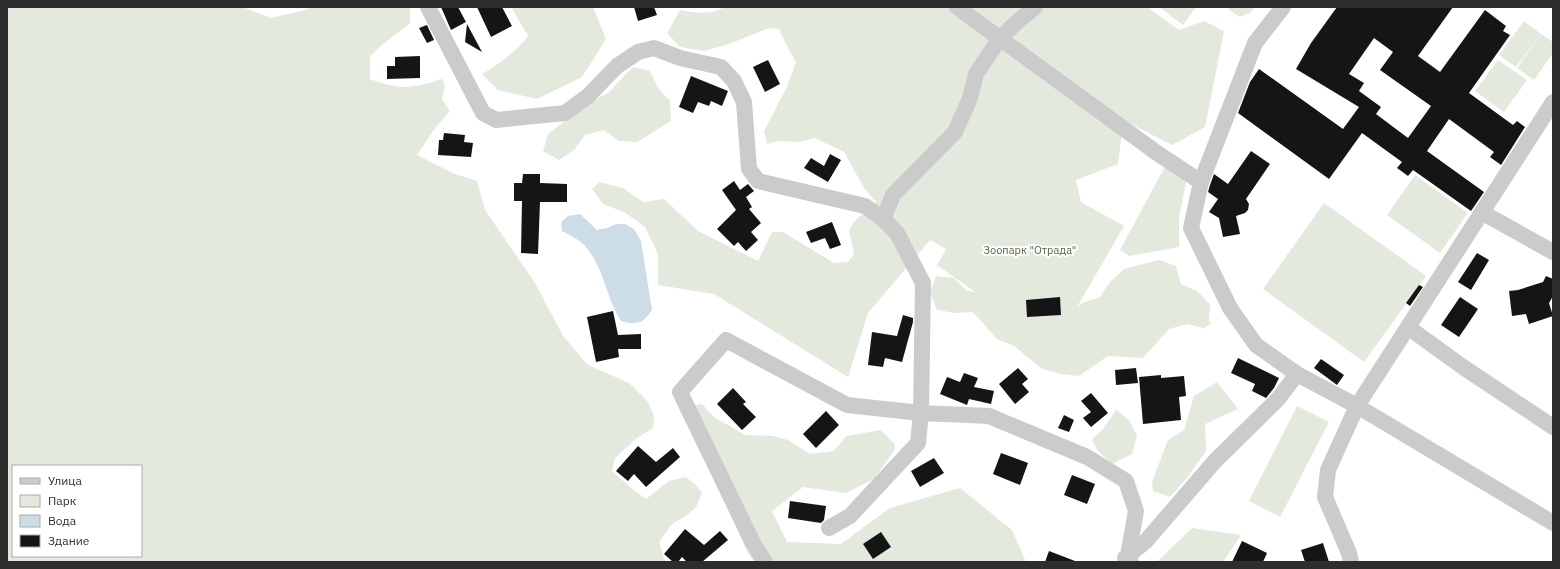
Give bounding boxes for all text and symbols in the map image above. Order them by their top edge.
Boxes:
park label: Зоопарк "Отрада" [984,243,1076,257]
legend [12,465,142,557]
text: Улица [48,473,82,488]
text: Парк [48,493,77,508]
text: Вода [48,513,77,528]
text: Здание [48,533,90,548]

